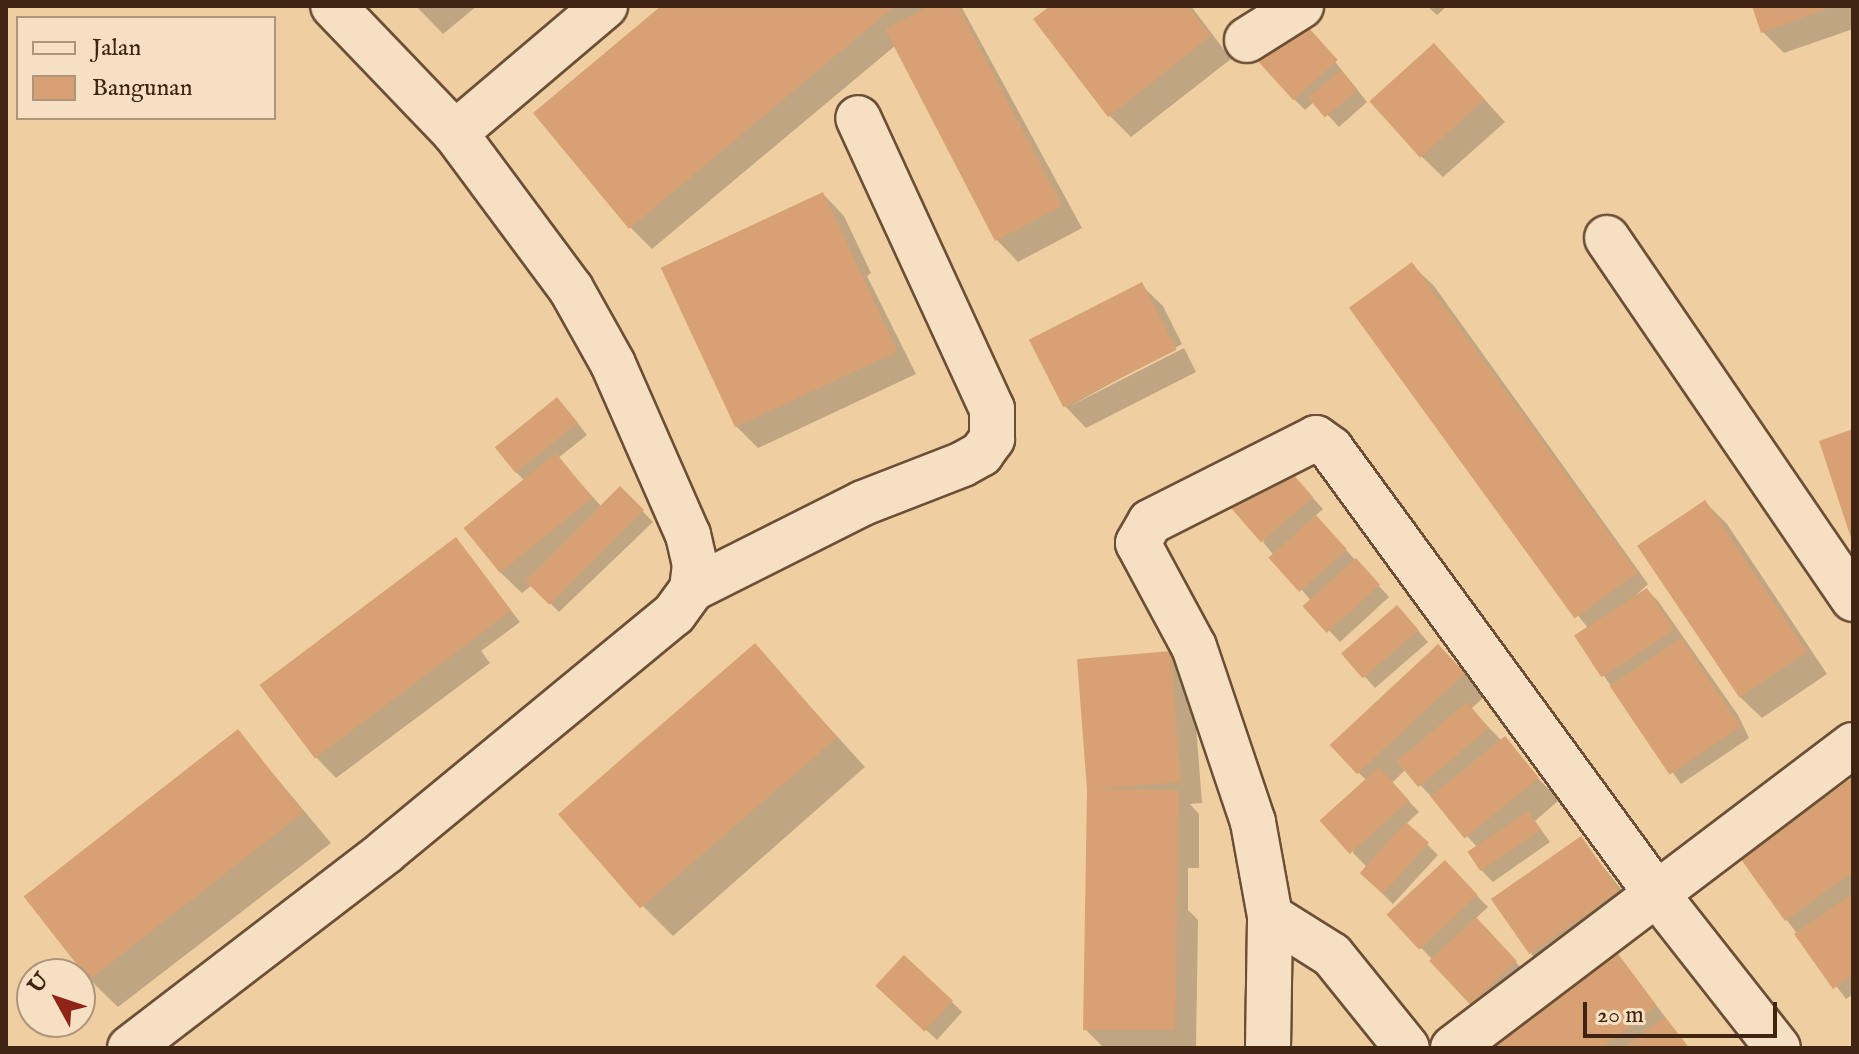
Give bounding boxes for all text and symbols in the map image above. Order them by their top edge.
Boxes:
legend [16,16,276,120]
text: Jalan [92,33,141,64]
text: Bangunan [92,73,192,104]
north arrow [16,958,96,1038]
text: U [22,968,56,1000]
scale bar [1587,986,1781,1036]
text: 20 m [1597,1000,1644,1031]

